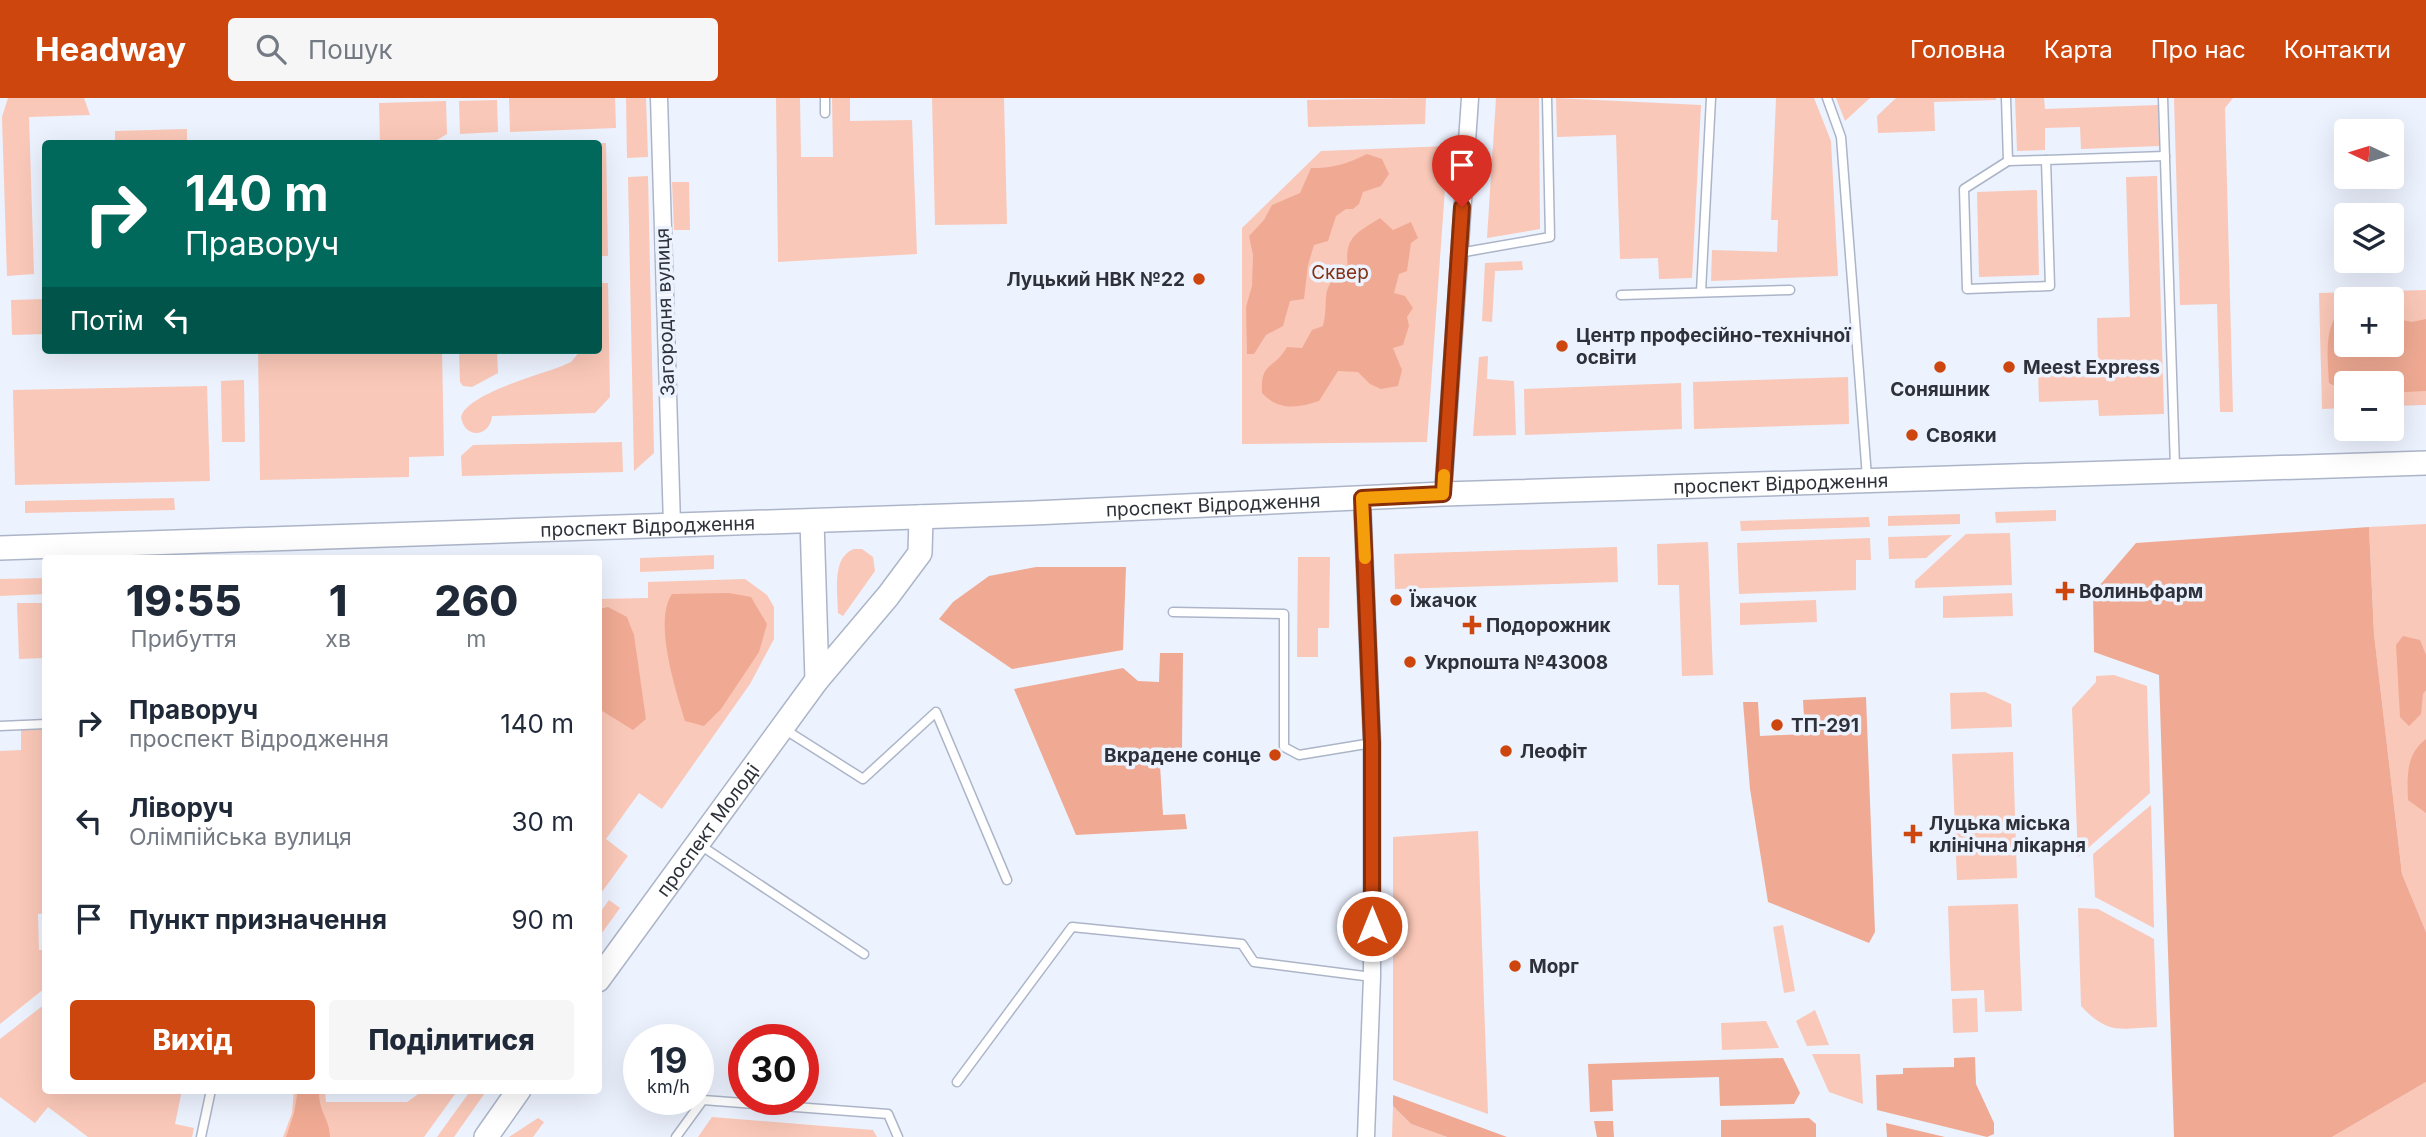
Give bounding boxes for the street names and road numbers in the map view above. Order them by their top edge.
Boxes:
street label: Загородня вулиця [651,227,679,397]
street label: проспект Відродження [1673,468,1889,498]
street label: проспект Відродження [1105,488,1321,521]
street label: проспект Відродження [540,511,755,541]
street label: проспект Молоді [651,759,764,901]

